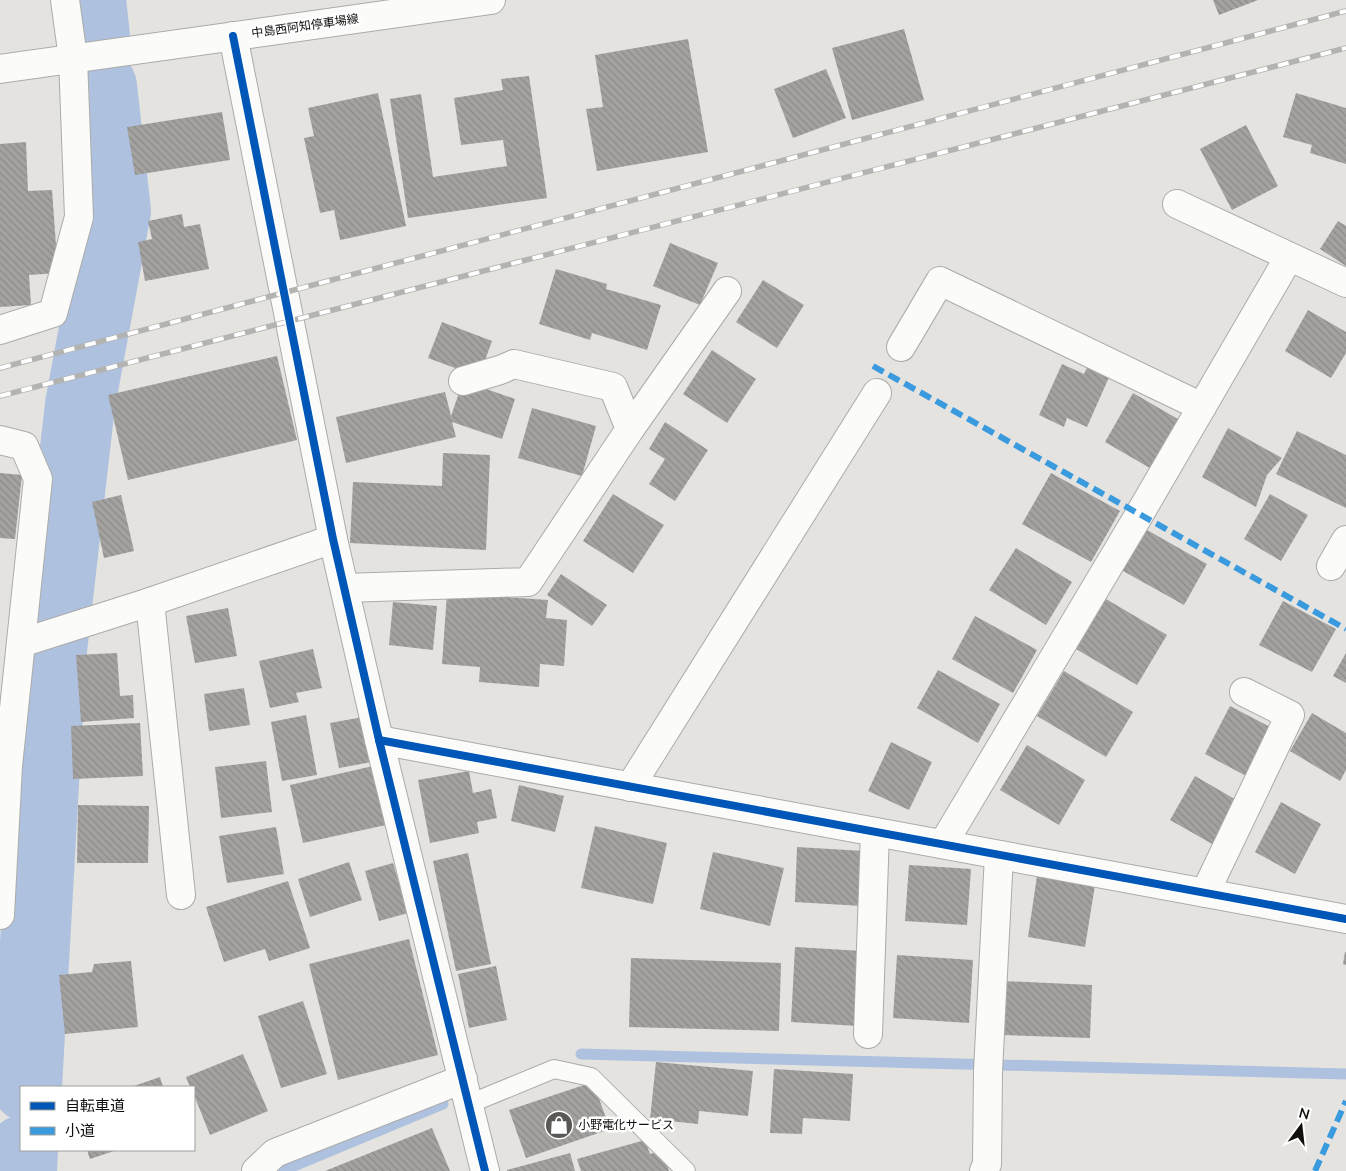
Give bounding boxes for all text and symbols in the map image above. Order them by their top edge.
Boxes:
street label: 中島西阿知停車場線 [250,11,360,41]
legend [20,1086,195,1151]
text: 自転車道 [65,1096,125,1116]
north arrow [1276,1101,1326,1151]
text: N [1297,1103,1312,1124]
shop icon: 小野電化サービス [544,1110,574,1140]
place label: 小野電化サービス [578,1117,674,1133]
text: 小道 [65,1121,95,1141]

